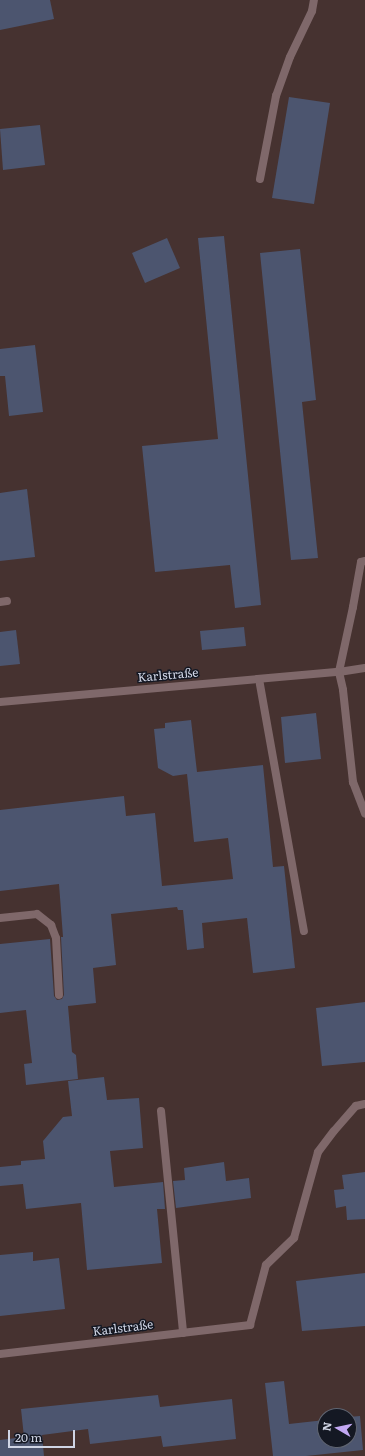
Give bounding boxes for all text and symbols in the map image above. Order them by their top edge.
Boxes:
street label: Karlstraße [137,665,199,685]
street label: Karlstraße [92,1317,154,1339]
north arrow [317,1408,357,1448]
text: N [318,1420,335,1432]
scale bar [10,1422,77,1448]
text: 20 m [15,1428,42,1446]

